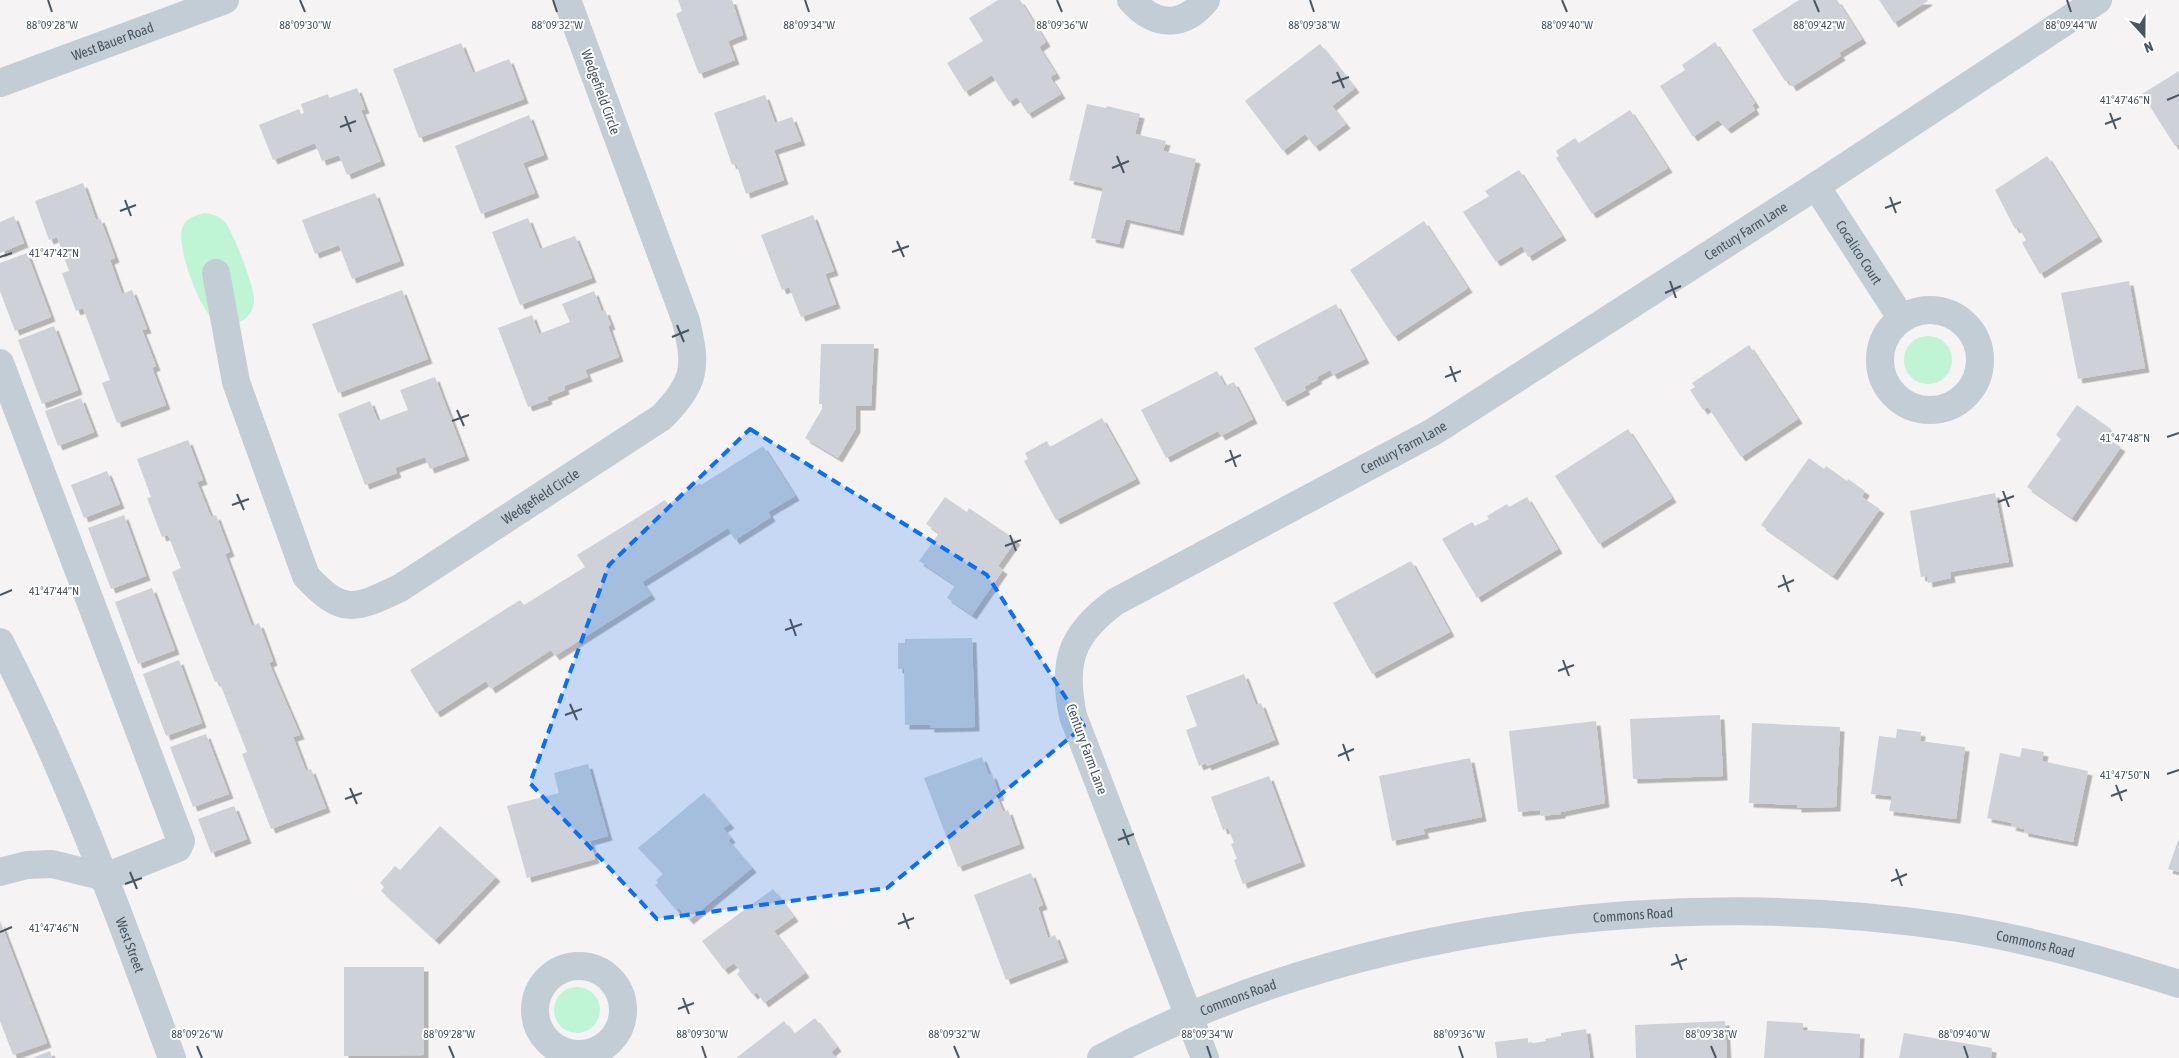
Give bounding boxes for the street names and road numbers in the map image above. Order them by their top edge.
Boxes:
street label: West Bauer Road [69,19,156,64]
street label: Wedgefield Circle [578,47,624,137]
street label: Century Farm Lane [1701,199,1790,264]
street label: Cocalico Court [1832,217,1885,287]
street label: Century Farm Lane [1358,418,1449,477]
street label: Wedgefield Circle [499,465,582,527]
street label: Century Farm Lane [1063,702,1111,796]
street label: Commons Road [1592,905,1673,926]
street label: West Street [113,915,148,975]
street label: Commons Road [1995,927,2077,961]
street label: Commons Road [1198,976,1278,1019]

